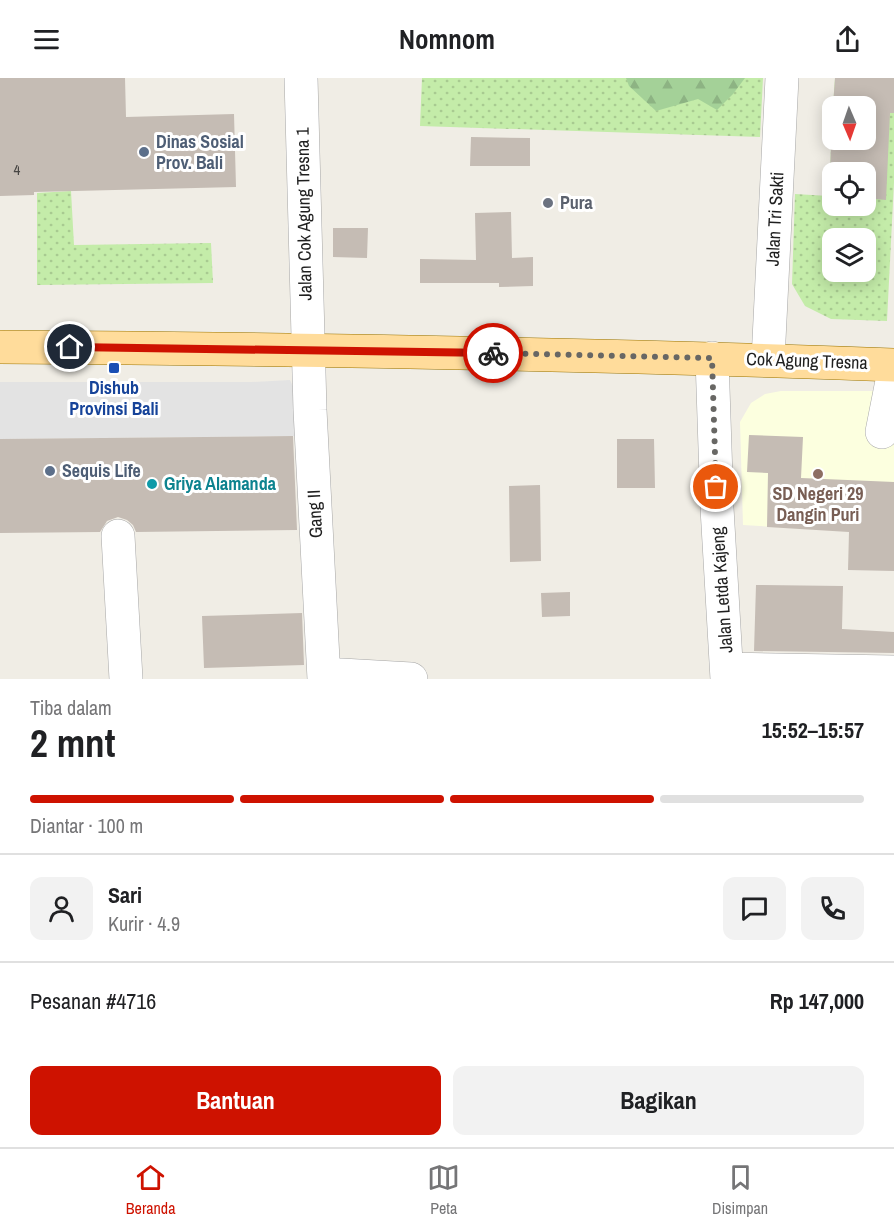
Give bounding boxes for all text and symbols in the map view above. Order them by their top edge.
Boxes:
text: Nomnom [399,21,495,57]
icon: menu [30,23,63,56]
icon: share [831,23,864,56]
north arrow [822,96,876,150]
map controls [822,96,876,282]
street label: Jalan Cok Agung Tresna 1 [289,126,318,301]
place label: Dinas Sosial Prov. Bali [156,129,244,175]
marker: Dinas Sosial Prov. Bali [137,145,151,159]
house number: 4 [14,159,21,180]
button: locate [822,162,876,216]
street label: Jalan Tri Sakti [760,171,789,267]
place label: Pura [560,190,594,215]
marker: Pura [541,196,555,210]
button: layers [822,228,876,282]
pin [44,321,95,372]
courier [463,323,523,383]
icon: home [53,330,86,363]
icon: bike [477,337,510,370]
street label: Cok Agung Tresna [746,346,868,375]
marker: Dishub Provinsi Bali [107,361,121,375]
place label: Dishub Provinsi Bali [69,375,159,421]
place label: Sequis Life [62,458,141,483]
pin [690,461,741,512]
marker: Sequis Life [43,464,57,478]
marker: SD Negeri 29 Dangin Puri [811,467,825,481]
icon: bag [699,470,732,503]
place label: Griya Alamanda [164,471,277,496]
marker: Griya Alamanda [145,477,159,491]
place label: SD Negeri 29 Dangin Puri [772,481,864,527]
street label: Gang II [301,489,328,539]
street label: Jalan Letda Kajeng [705,525,738,654]
text: Tiba dalam [30,694,112,721]
text: 15:52–15:57 [762,715,864,745]
text: 2 mnt [30,717,115,769]
text: Diantar · 100 m [30,812,143,839]
button: person [30,877,93,940]
button: chat [723,877,786,940]
button: phone [801,877,864,940]
text: Sari [108,880,142,910]
text: Kurir · 4.9 [108,910,180,937]
text: Pesanan #4716 [30,986,156,1016]
text: Rp 147,000 [770,986,864,1016]
button: Bantuan [30,1066,441,1135]
button: Bagikan [453,1066,864,1135]
tab: Beranda [126,1161,175,1219]
tab: Peta [427,1161,460,1219]
tab: Disimpan [712,1161,768,1219]

